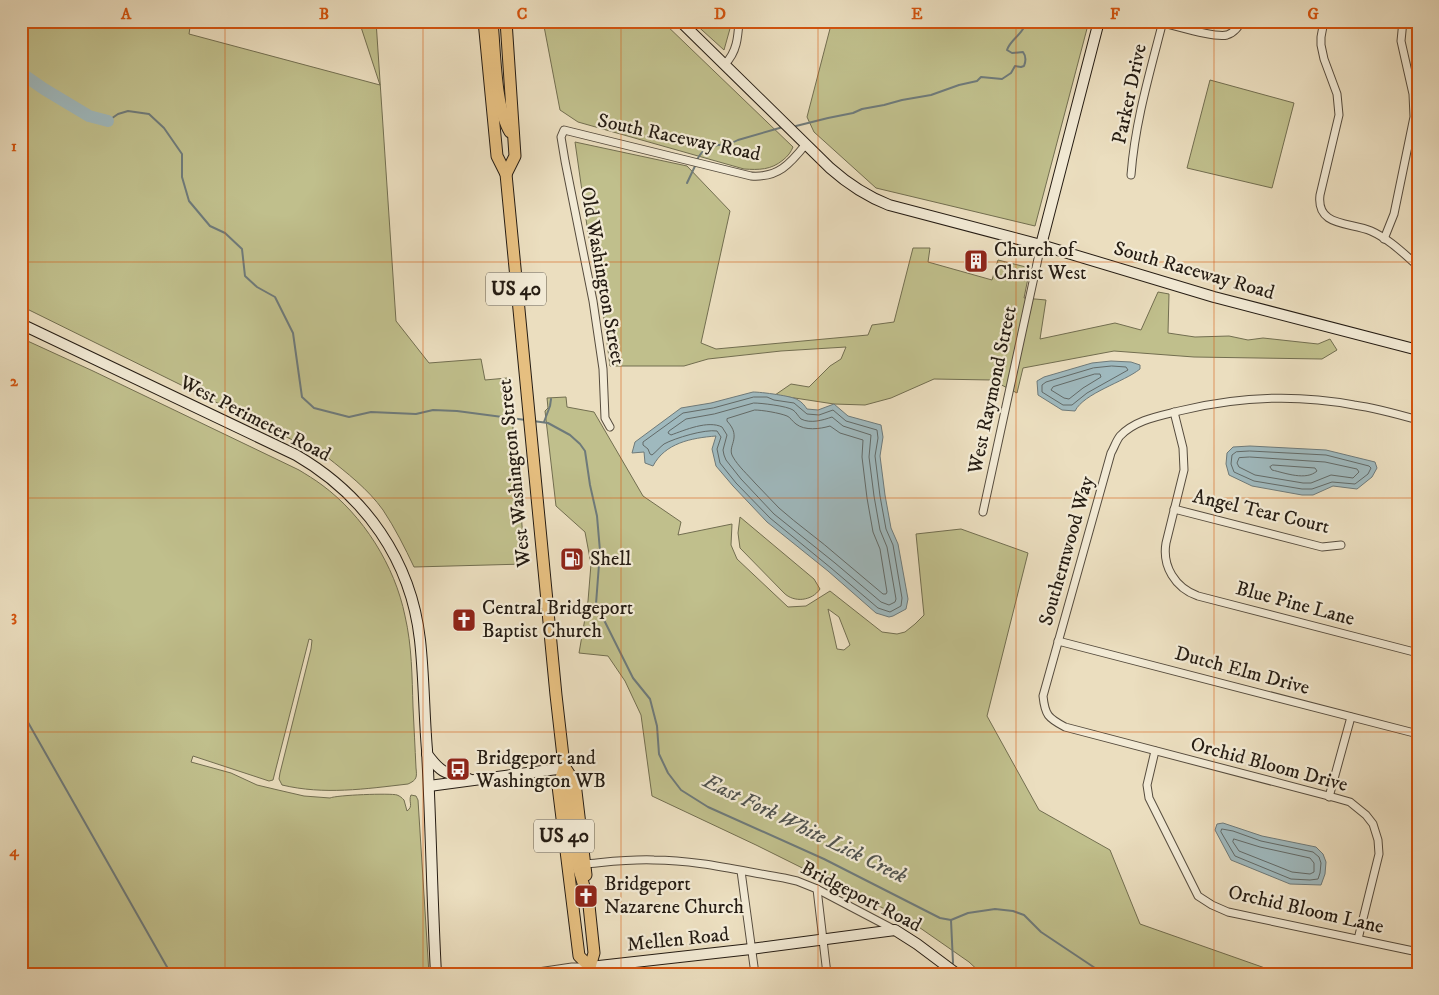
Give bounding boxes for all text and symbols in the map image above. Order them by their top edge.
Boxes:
text: A [120,4,132,24]
text: B [319,4,329,24]
text: C [517,4,527,24]
text: D [714,4,726,24]
text: E [911,4,923,24]
text: F [1110,4,1120,24]
text: G [1307,4,1319,24]
street label: Parker Drive [1107,42,1153,146]
street label: South Raceway Road [595,109,763,167]
text: 1 [11,136,17,156]
street label: Old Washington Street [574,185,630,367]
street label: South Raceway Road [1111,236,1277,306]
place label: Church of Christ West [994,238,1087,286]
building icon: Church of Christ West [963,248,989,274]
road number: US 40 [486,272,546,306]
street label: West Raymond Street [963,304,1023,477]
street label: West Perimeter Road [174,370,335,468]
text: 2 [10,371,19,391]
street label: West Washington Street [493,378,537,569]
street label: Southernwood Way [1034,473,1100,629]
street label: Angel Tear Court [1190,484,1332,540]
fuel station icon: Shell [559,546,585,572]
place label: Shell [590,547,631,572]
street label: Blue Pine Lane [1233,576,1357,632]
place label: Central Bridgeport Baptist Church [482,596,633,644]
text: 3 [11,606,17,626]
church icon: Central Bridgeport Baptist Church [451,607,477,633]
street label: Dutch Elm Drive [1172,641,1312,701]
street label: Orchid Bloom Drive [1188,732,1350,798]
place label: Bridgeport and Washington WB [475,746,606,794]
bus stop icon: Bridgeport and Washington WB [445,756,471,782]
water label: East Fork White Lick Creek [698,768,911,890]
road number: US 40 [534,819,594,852]
text: 4 [8,841,19,861]
street label: Bridgeport Road [796,856,926,938]
place label: Bridgeport Nazarene Church [604,872,745,920]
street label: Orchid Bloom Lane [1226,880,1386,940]
church icon: Bridgeport Nazarene Church [573,883,599,909]
street label: Mellen Road [626,922,730,958]

